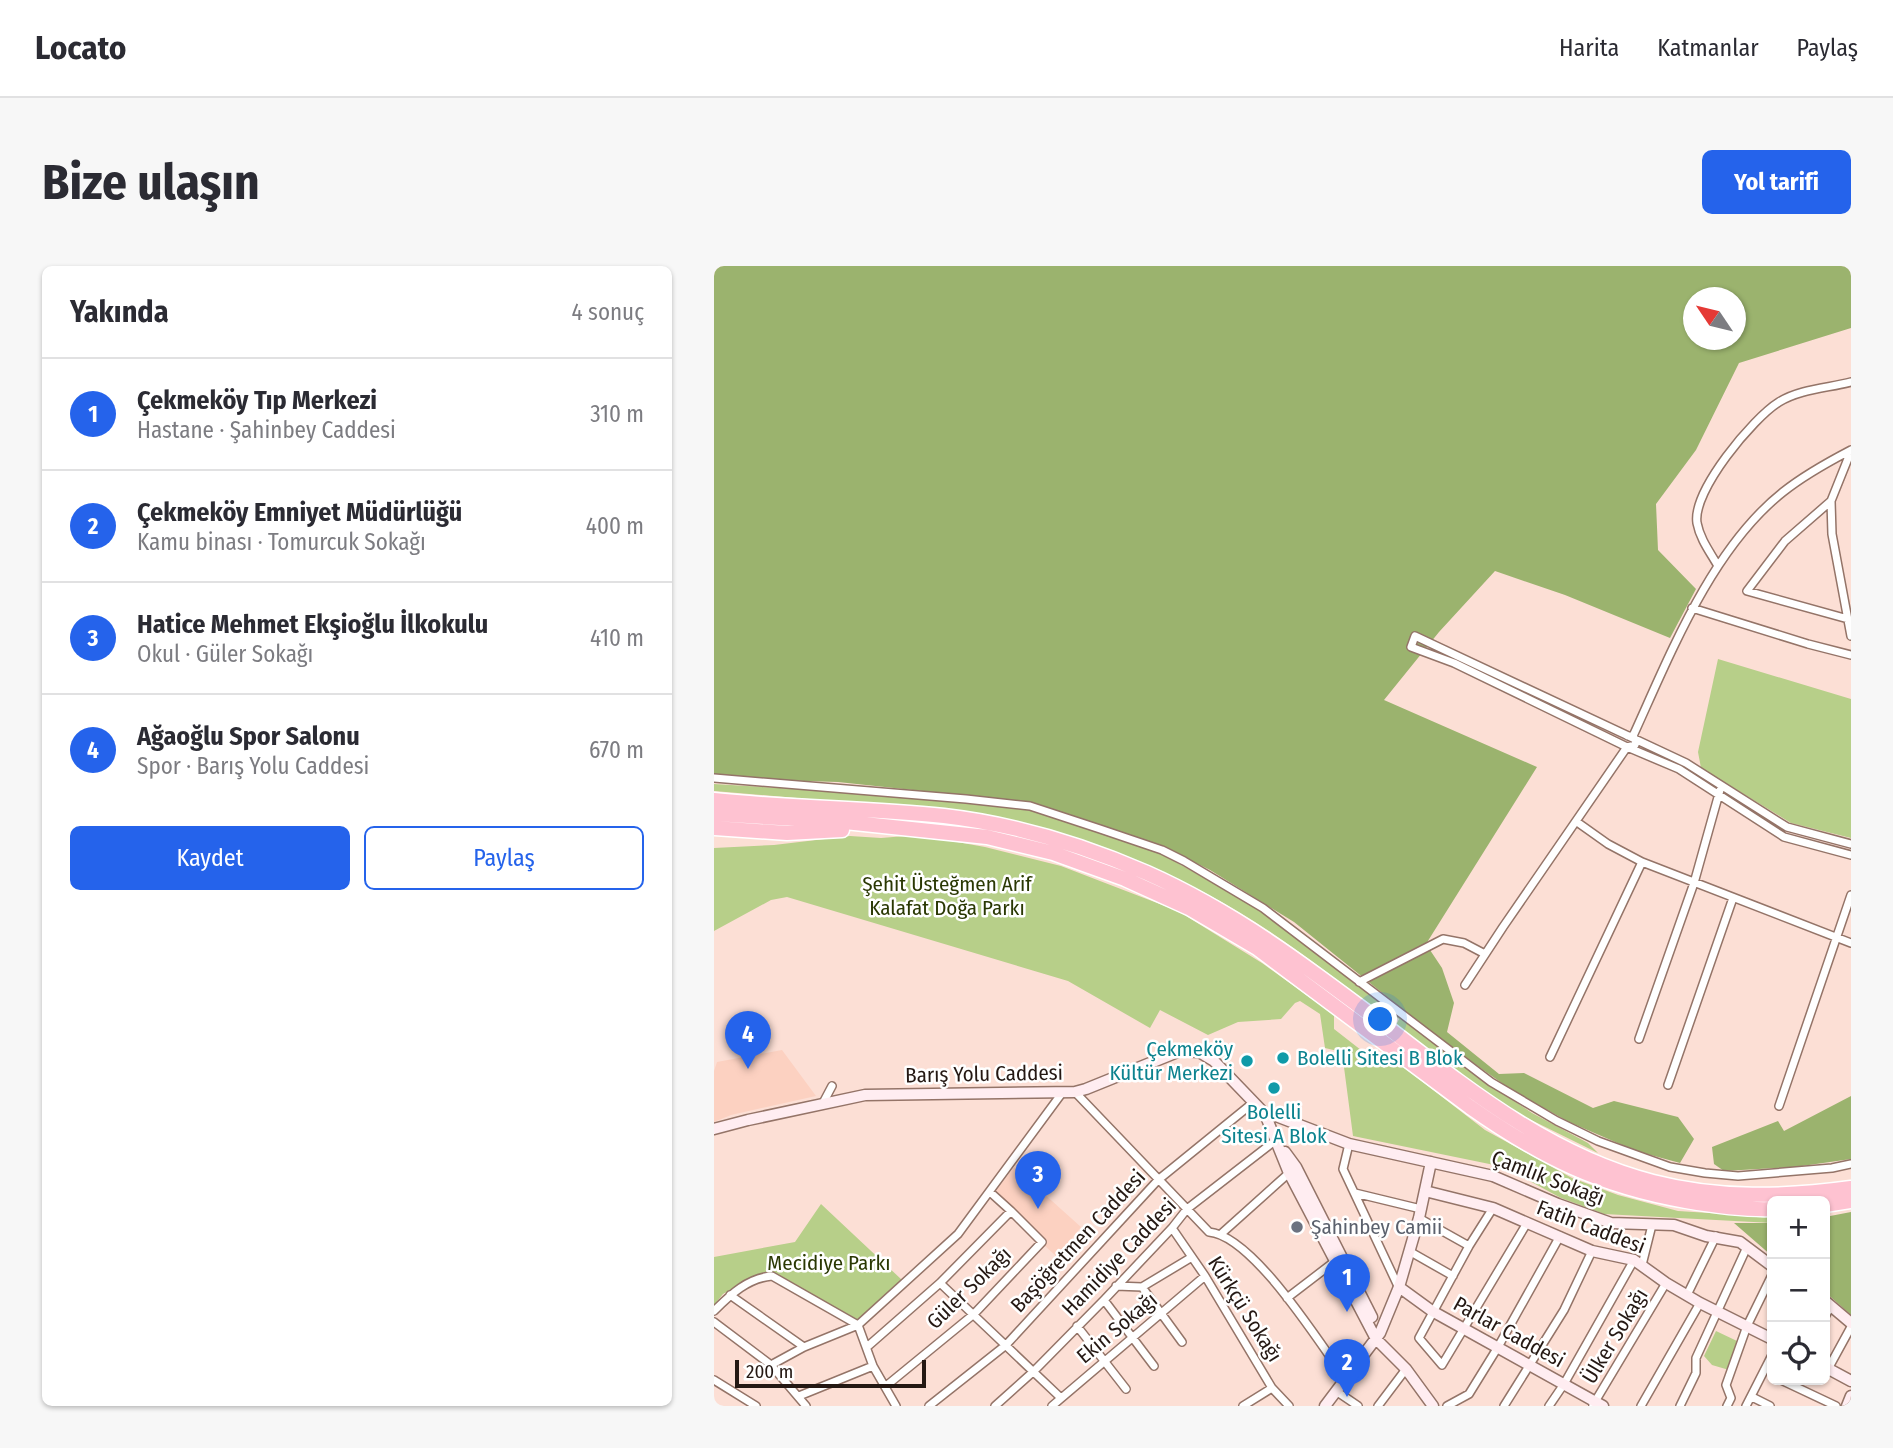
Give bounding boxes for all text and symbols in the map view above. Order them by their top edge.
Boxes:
text: Locato [35,28,126,68]
text: Harita [1559,34,1619,62]
text: Katmanlar [1657,34,1759,62]
text: Paylaş [1797,34,1858,62]
button: Yol tarifi [1702,150,1851,214]
text: Bize ulaşın [42,153,260,212]
north arrow [1683,287,1746,350]
text: Yakında [70,294,169,330]
text: 4 sonuç [572,298,644,326]
text: Çekmeköy Tıp Merkezi [137,385,377,416]
text: 1 [88,400,98,428]
text: 310 m [590,400,644,428]
text: Hastane · Şahinbey Caddesi [137,416,396,444]
text: Çekmeköy Emniyet Müdürlüğü [137,497,462,528]
text: 2 [88,512,98,540]
text: 400 m [586,512,644,540]
text: Kamu binası · Tomurcuk Sokağı [137,528,426,556]
text: Hatice Mehmet Ekşioğlu İlkokulu [137,609,488,640]
text: 3 [88,624,98,652]
text: 410 m [590,624,644,652]
text: Okul · Güler Sokağı [137,640,313,668]
text: Ağaoğlu Spor Salonu [137,721,360,752]
text: 4 [87,736,99,764]
text: 670 m [589,736,644,764]
text: Spor · Barış Yolu Caddesi [137,752,369,780]
button: Kaydet [70,826,350,890]
button: Paylaş [364,826,644,890]
park label: Şehit Üsteğmen Arif Kalafat Doğa Parkı [862,871,1033,921]
your location [1363,1002,1397,1036]
pin: 4 [725,1011,771,1069]
place label: Çekmeköy Kültür Merkezi [1109,1036,1234,1086]
place label: Bolelli Sitesi B Blok [1297,1045,1463,1071]
marker: Bolelli Sitesi B Blok [1275,1050,1291,1066]
marker: Çekmeköy Kültür Merkezi [1239,1053,1255,1069]
street label: Barış Yolu Caddesi [905,1060,1063,1088]
marker: Bolelli Sitesi A Blok [1266,1080,1282,1096]
place label: Bolelli Sitesi A Blok [1221,1099,1327,1149]
street label: Çamlık Sokağı [1488,1145,1608,1211]
pin: 3 [1015,1151,1061,1209]
street label: Başöğretmen Caddesi [1005,1164,1151,1318]
street label: Hamidiye Caddesi [1056,1193,1182,1321]
street label: Fatih Caddesi [1533,1194,1649,1260]
map controls [1767,1196,1830,1385]
button: + [1767,1196,1830,1259]
place label: Şahinbey Camii [1311,1214,1442,1240]
marker: Şahinbey Camii [1289,1219,1305,1235]
street label: Güler Sokağı [921,1241,1017,1335]
park label: Mecidiye Parkı [767,1250,891,1276]
street label: Kürkçü Sokağı [1202,1251,1288,1367]
pin: 1 [1324,1254,1370,1312]
button: − [1767,1259,1830,1322]
street label: Ülker Sokağı [1576,1284,1654,1388]
street label: Ekin Sokağı [1071,1287,1163,1369]
street label: Parlar Caddesi [1449,1291,1569,1373]
button: locate [1767,1322,1830,1385]
pin: 2 [1324,1339,1370,1397]
scale bar [735,1357,926,1389]
text: 200 m [746,1360,793,1383]

